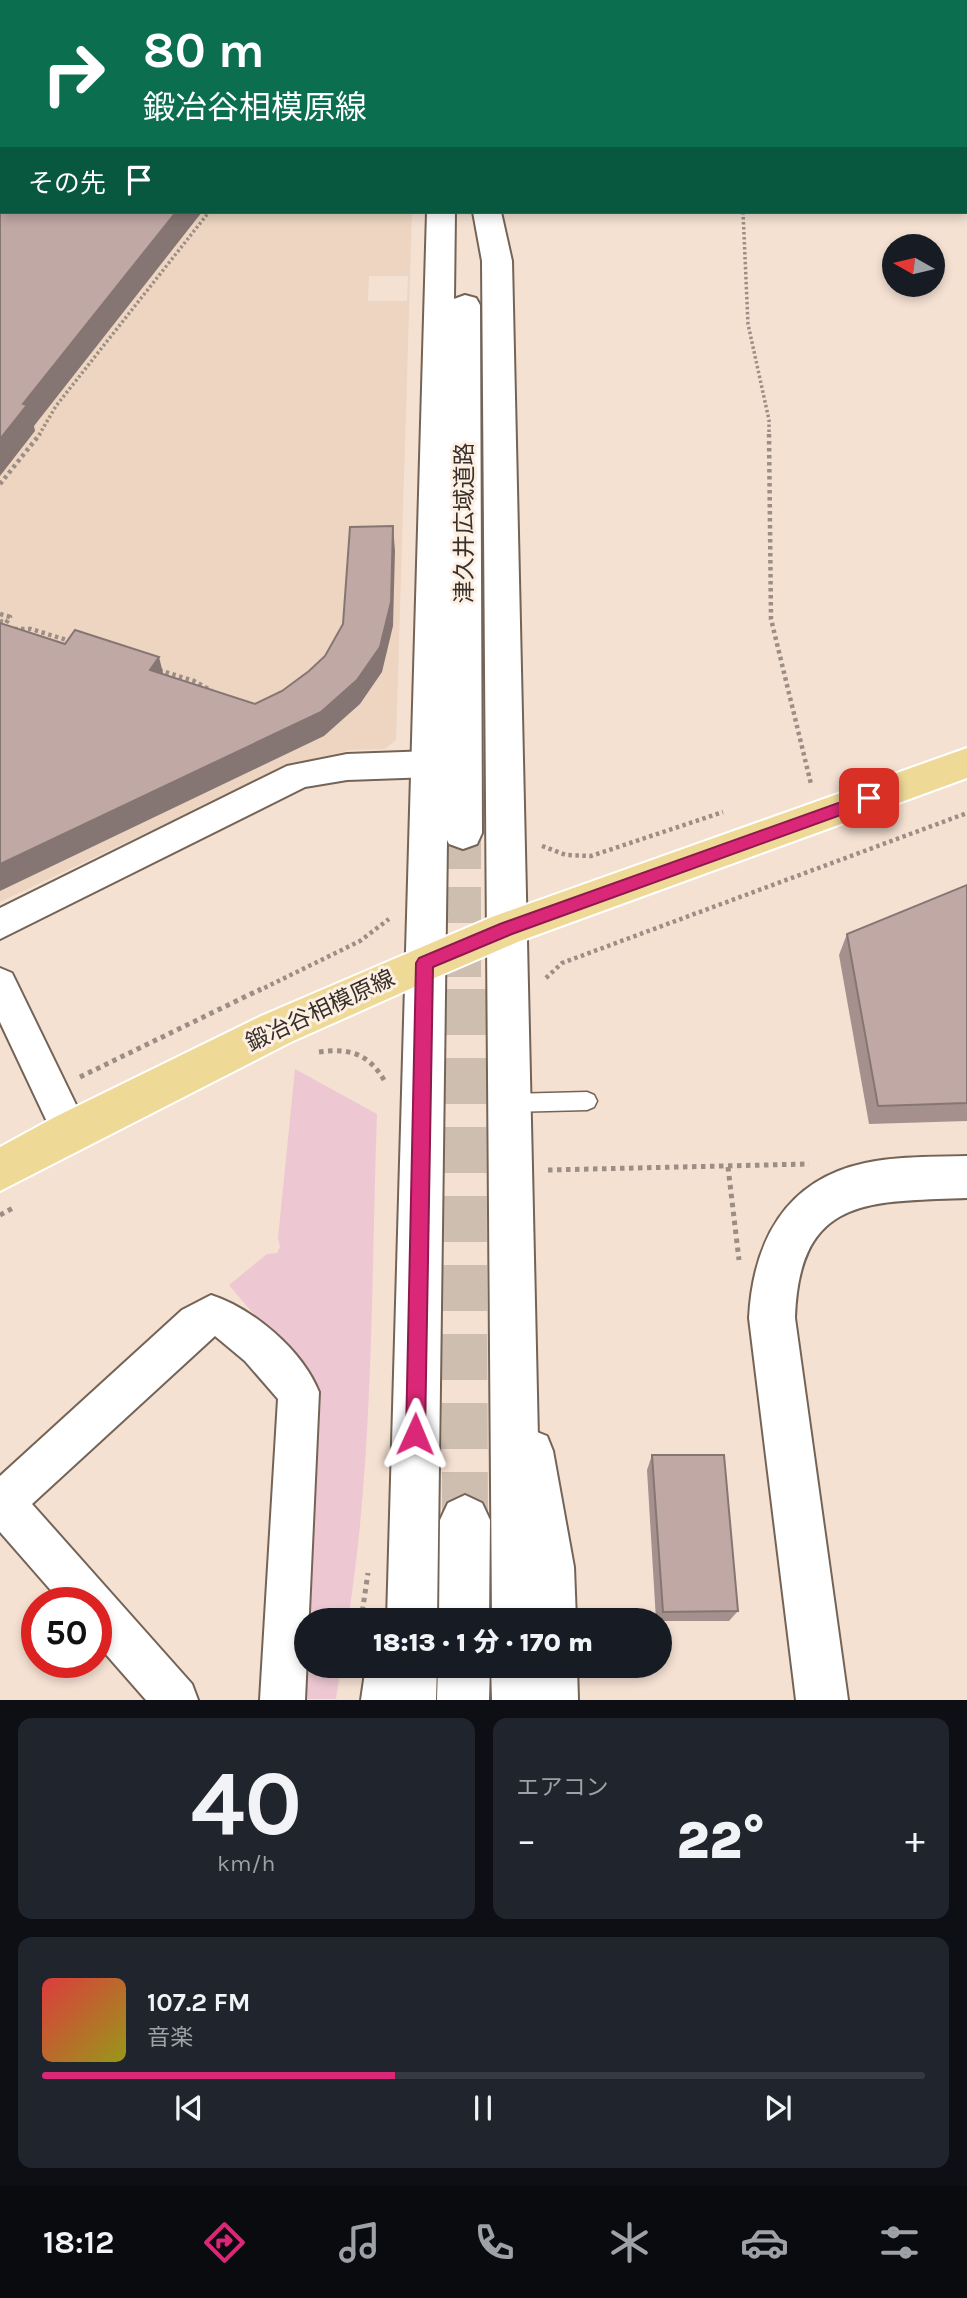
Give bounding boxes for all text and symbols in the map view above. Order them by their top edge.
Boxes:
text: 80 m [143,22,265,79]
icon: right [28,28,119,119]
text: 鍛冶谷相模原線 [143,89,367,126]
icon: arrive [120,161,158,199]
text: その先 [28,168,106,199]
north arrow [882,234,945,298]
map controls [882,234,945,297]
street label: 津久井広域道路 [451,443,478,604]
pin [839,768,899,828]
icon: arrive [850,779,888,817]
street label: 鍛冶谷相模原線 [242,964,399,1057]
position arrow [378,1397,452,1471]
speed limit sign: 50 [21,1587,112,1678]
text: 18:13 · 1 分 · 170 m [373,1627,593,1658]
text: 40 [190,1751,302,1857]
text: エアコン [517,1774,609,1801]
text: 22° [676,1810,765,1871]
text: − [517,1818,536,1863]
text: + [905,1818,925,1863]
text: km/h [217,1850,275,1877]
text: 107.2 FM [147,1987,251,2018]
text: 音楽 [147,2024,193,2051]
icon: previous [170,2089,208,2127]
icon: pause [464,2089,502,2127]
icon: next [759,2089,797,2127]
icon: directions [200,2218,249,2267]
icon: music [335,2218,384,2267]
icon: phone [470,2218,519,2267]
icon: climate [605,2218,654,2267]
icon: car [740,2218,789,2267]
icon: filters [875,2218,924,2267]
text: 18:12 [43,2224,114,2261]

